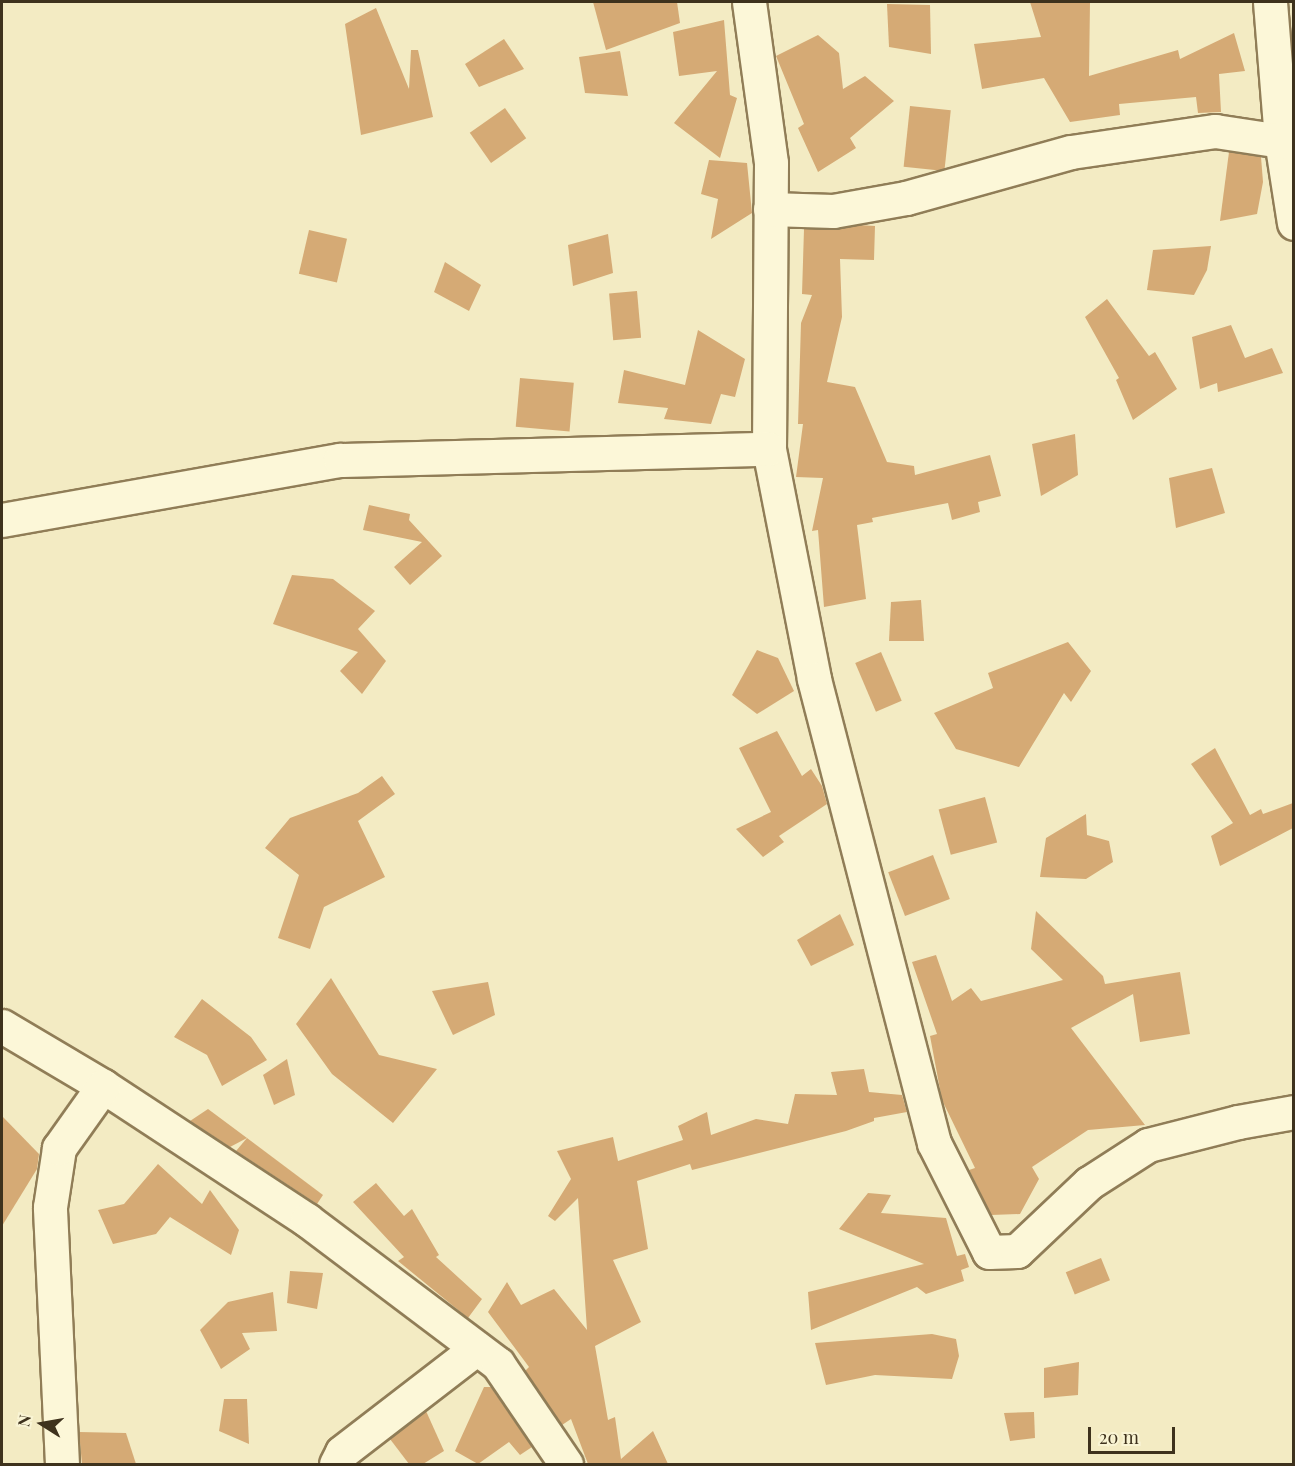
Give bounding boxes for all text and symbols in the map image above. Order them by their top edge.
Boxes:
north arrow [12,1394,72,1454]
text: N [12,1413,35,1428]
scale bar [1091,1415,1178,1453]
text: 20 m [1099,1425,1139,1449]

